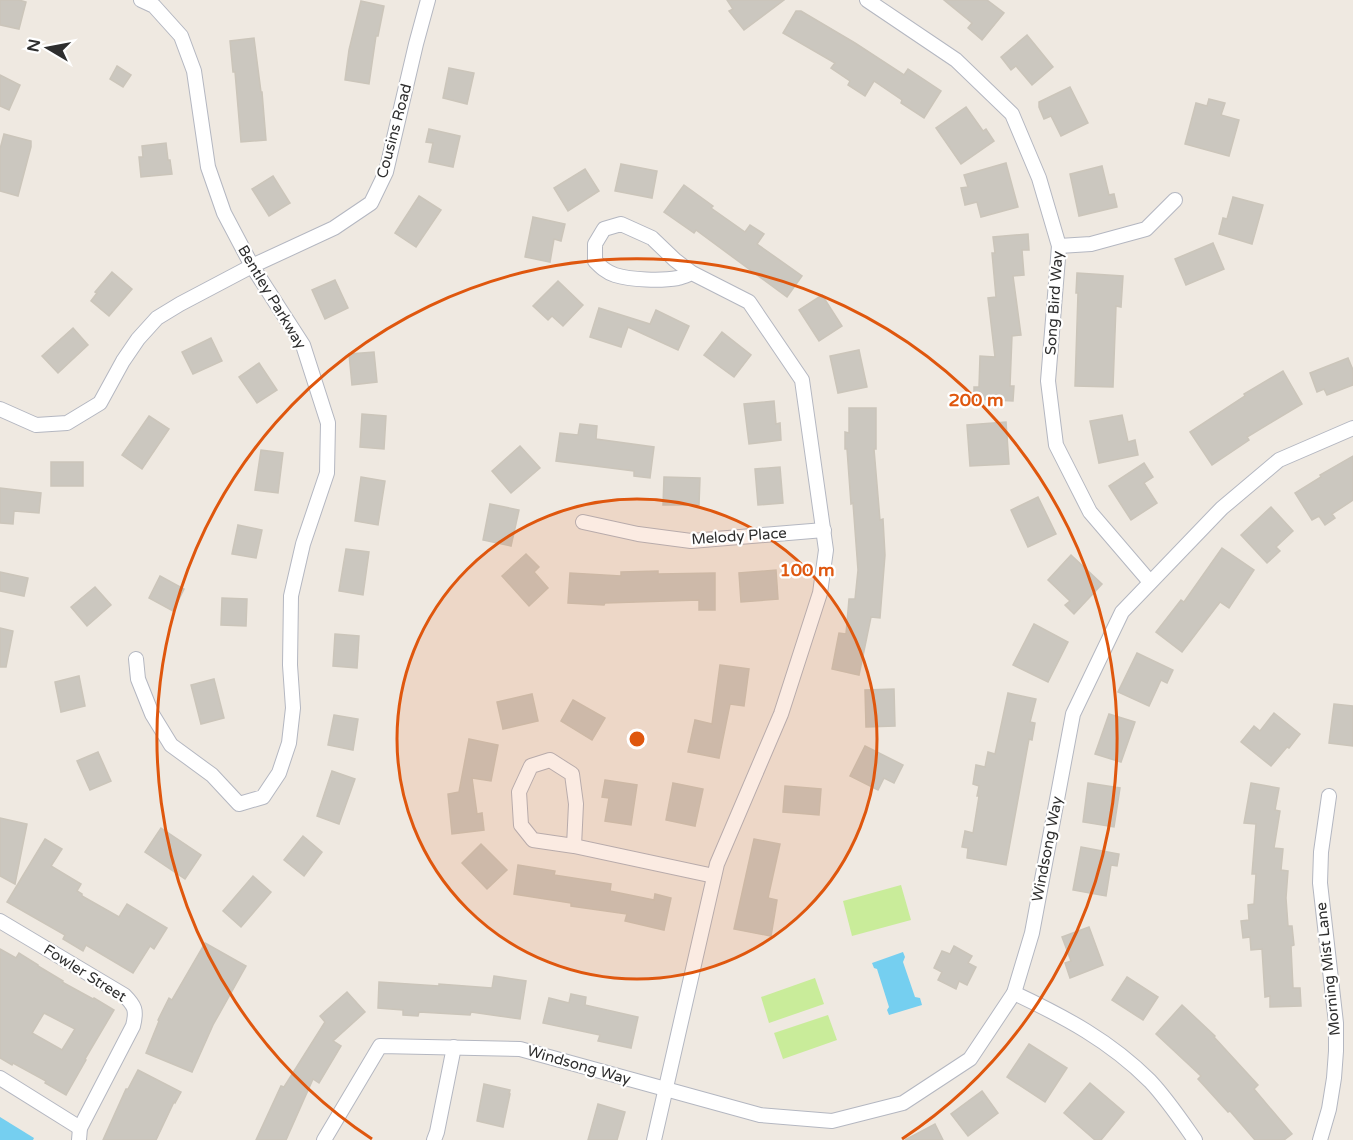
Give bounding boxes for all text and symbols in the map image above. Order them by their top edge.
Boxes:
north arrow [18,18,78,78]
text: N [23,38,45,54]
street label: Cousins Road [373,82,415,180]
street label: Bentley Parkway [234,242,310,352]
street label: Song Bird Way [1041,250,1067,356]
text: 200 m [948,389,1004,411]
street label: Melody Place [691,524,787,548]
text: 100 m [779,559,835,581]
centre of rings [627,729,647,749]
street label: Windsong Way [1028,795,1066,903]
street label: Morning Mist Lane [1312,901,1344,1037]
street label: Fowler Street [40,940,130,1006]
street label: Windsong Way [525,1042,633,1088]

